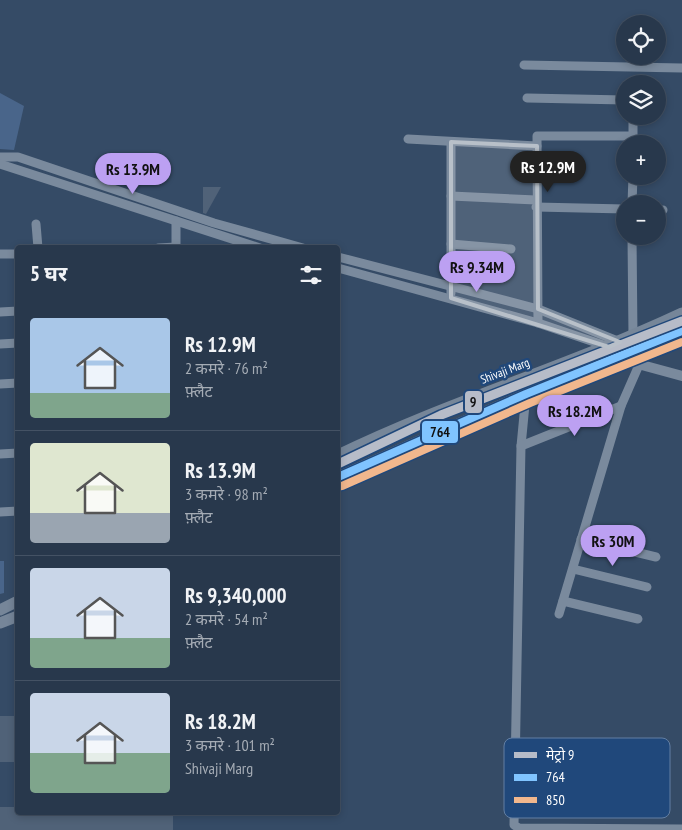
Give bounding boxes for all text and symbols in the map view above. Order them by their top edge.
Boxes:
map controls [616,15,666,245]
button: locate [616,15,666,65]
button: layers [616,75,666,125]
button: + [616,135,666,185]
pin: Rs 12.9M [496,150,600,193]
pin: Rs 13.9M [81,152,185,195]
text: Rs 12.9M [521,157,575,177]
text: Rs 13.9M [106,159,160,179]
button: − [616,195,666,245]
pin: Rs 9.34M [425,250,529,293]
text: Rs 9.34M [450,257,504,277]
text: 5 घर [30,260,67,287]
icon: filters [297,261,325,289]
text: Rs 12.9M [185,331,256,358]
icon: home [70,338,130,398]
street label: Shivaji Marg [478,354,531,387]
text: 2 कमरे · 76 m² [185,358,268,378]
text: फ़्लैट [185,381,213,401]
line badge: 9 [464,390,483,414]
text: 9 [470,393,477,411]
pin: Rs 18.2M [523,394,627,437]
text: Rs 18.2M [548,401,602,421]
line badge: 764 [421,420,459,444]
text: 764 [430,423,450,441]
text: Rs 13.9M [185,457,256,484]
icon: home [70,463,130,523]
text: 3 कमरे · 98 m² [185,484,268,504]
text: फ़्लैट [185,507,213,527]
pin: Rs 30M [572,524,654,567]
text: Rs 30M [592,531,634,551]
text: Rs 9,340,000 [185,582,287,609]
icon: home [70,588,130,648]
text: 2 कमरे · 54 m² [185,609,268,629]
text: फ़्लैट [185,632,213,652]
text: Rs 18.2M [185,708,256,735]
icon: home [70,713,130,773]
text: 3 कमरे · 101 m² [185,735,275,755]
legend [504,738,670,818]
text: मेट्रो 9 [546,746,574,764]
text: Shivaji Marg [185,758,253,778]
text: 764 [546,768,566,786]
text: 850 [546,791,565,809]

